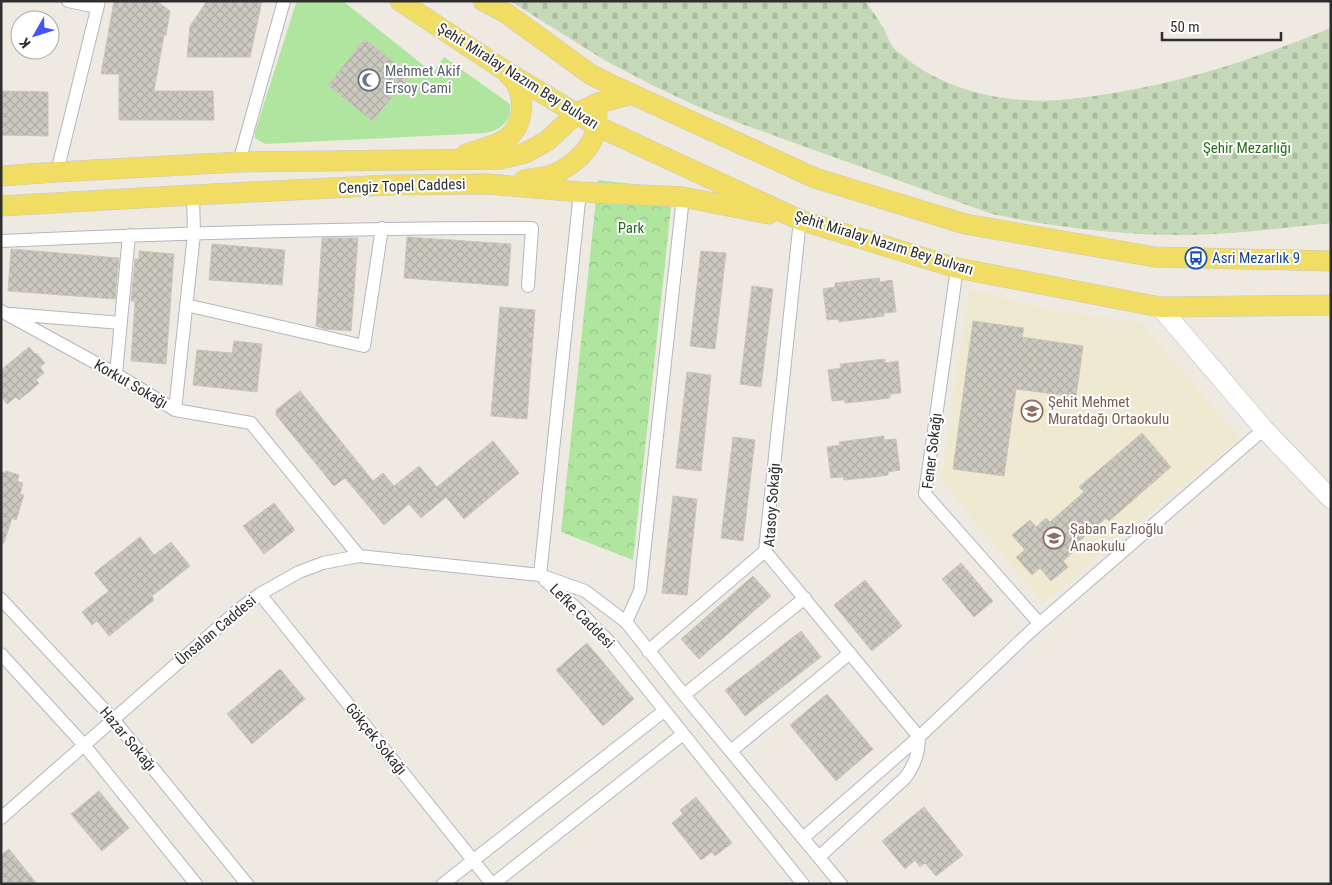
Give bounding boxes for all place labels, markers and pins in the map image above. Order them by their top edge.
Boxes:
place label: Mehmet Akif Ersoy Cami [385,62,461,97]
mosque icon: Mehmet Akif Ersoy Cami [357,68,381,92]
bus stop icon: Asri Mezarlık 9 [1184,246,1208,270]
place label: Asri Mezarlık 9 [1212,249,1300,267]
place label: Şehit Mehmet Muratdağı Ortaokulu [1048,393,1169,428]
school or university icon: Şehit Mehmet Muratdağı Ortaokulu [1020,399,1044,423]
place label: Şaban Fazlıoğlu Anaokulu [1070,520,1164,555]
school or university icon: Şaban Fazlıoğlu Anaokulu [1042,526,1066,550]

